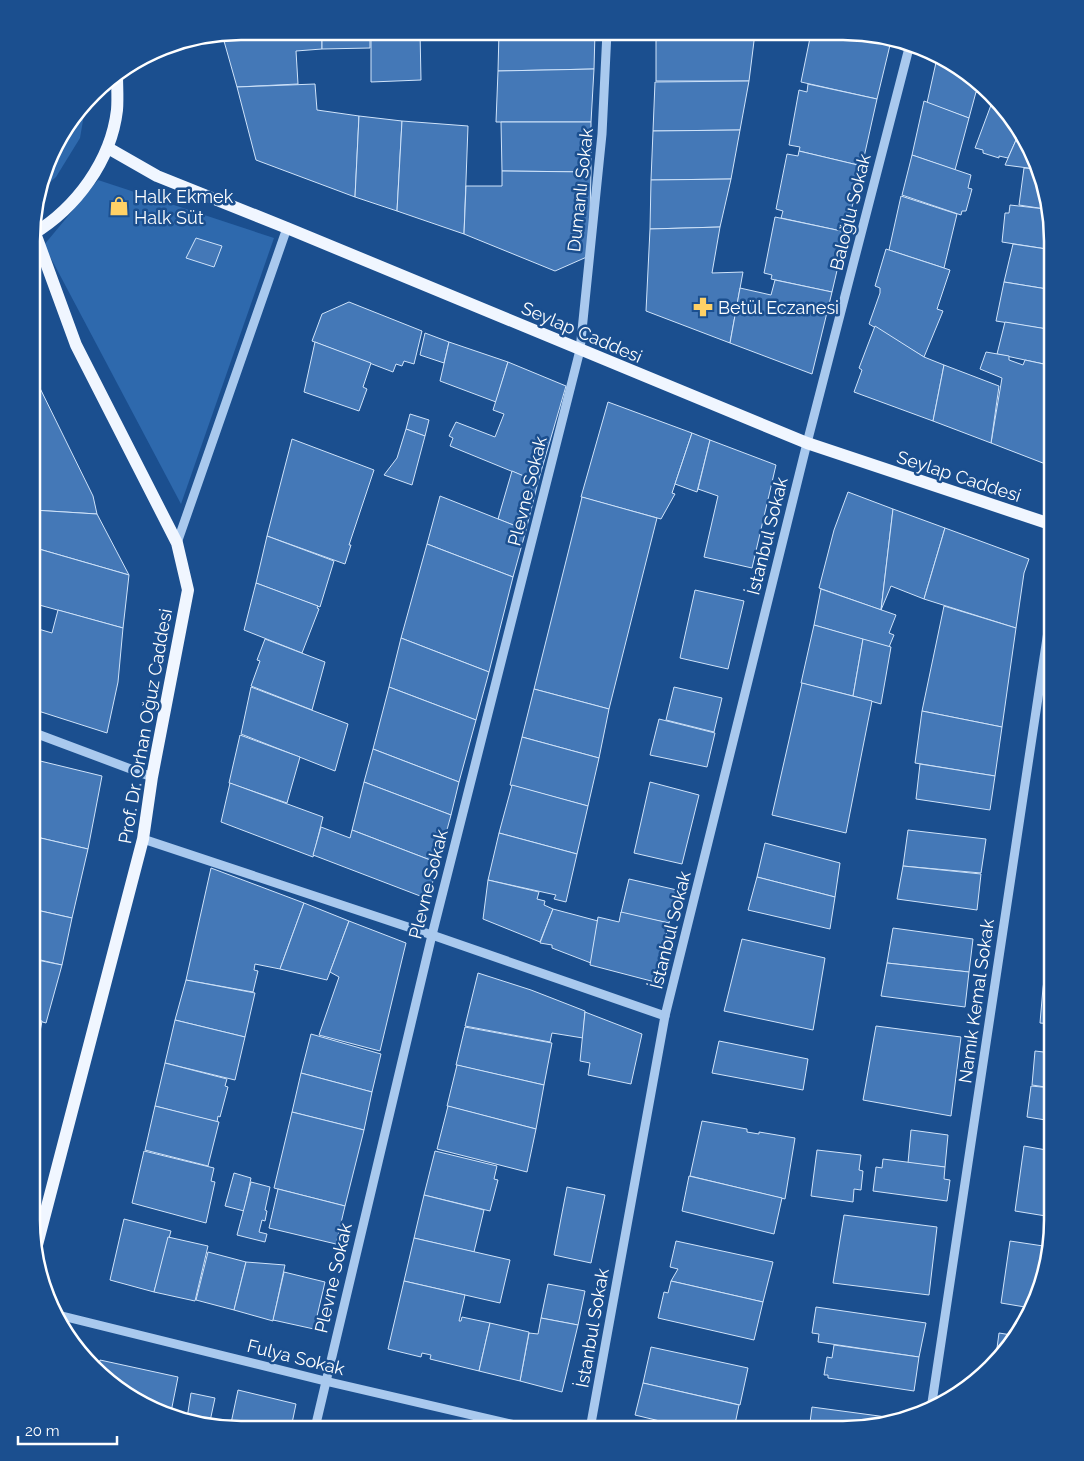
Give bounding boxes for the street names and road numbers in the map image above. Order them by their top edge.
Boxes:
street label: Dumanlı Sokak [563,127,597,253]
street label: Baloğlu Sokak [825,151,875,272]
street label: Seylap Caddesi [518,297,646,367]
street label: Plevne Sokak [503,434,551,548]
street label: Seylap Caddesi [894,446,1024,506]
street label: İstanbul Sokak [742,474,792,597]
street label: Prof. Dr. Orhan Oğuz Caddesi [114,607,176,845]
street label: Plevne Sokak [404,827,452,941]
street label: İstanbul Sokak [645,868,695,991]
street label: Namık Kemal Sokak [954,917,998,1084]
street label: Plevne Sokak [310,1221,356,1335]
street label: İstanbul Sokak [571,1266,613,1389]
street label: Fulya Sokak [245,1335,347,1379]

